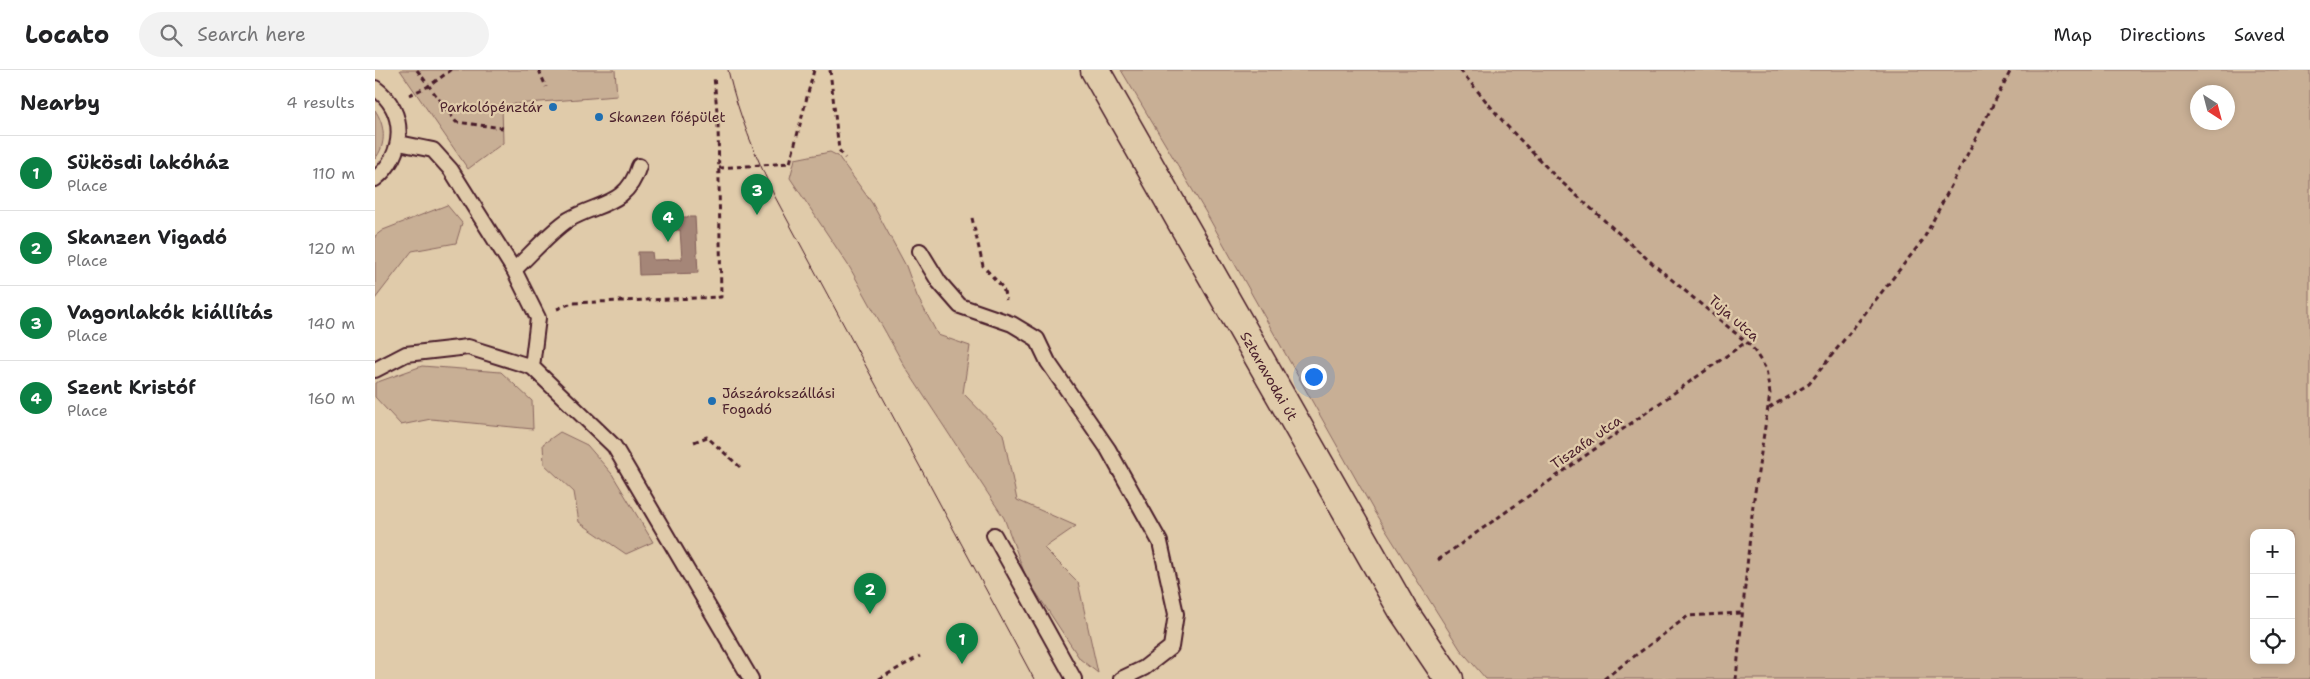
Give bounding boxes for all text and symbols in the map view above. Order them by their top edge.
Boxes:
search box [139,12,489,57]
text: Locato [25,19,109,51]
icon: search [157,21,185,49]
text: Search here [197,22,306,47]
text: Map [2054,23,2092,47]
text: Directions [2120,23,2206,47]
text: Saved [2234,23,2285,47]
north arrow [2190,85,2235,130]
text: Nearby [20,89,100,117]
text: 4 results [286,92,355,113]
place label: Parkolópénztár [440,98,543,116]
marker: Parkolópénztár [547,101,559,113]
place label: Skanzen főépület [609,108,726,126]
marker: Skanzen főépület [593,111,605,123]
text: Sükösdi lakóház [67,150,230,175]
text: 1 [32,163,40,184]
text: 110 m [312,163,355,184]
pin: 3 [741,174,773,215]
text: Place [67,175,108,196]
pin: 4 [652,201,684,242]
text: Skanzen Vigadó [67,225,227,250]
text: 2 [30,238,42,259]
text: 120 m [308,238,355,259]
text: Place [67,250,108,271]
street label: Tuja utca [1705,291,1763,345]
text: Vagonlakók kiállítás [67,300,273,325]
text: 3 [30,313,42,334]
text: 140 m [308,313,355,334]
text: Place [67,325,108,346]
street label: Sztaravodai út [1236,328,1302,424]
your location [1301,364,1327,390]
text: Szent Kristóf [67,375,196,400]
place label: Jászárokszállási Fogadó [722,384,835,418]
text: 4 [30,388,42,409]
text: 160 m [308,388,355,409]
marker: Jászárokszállási Fogadó [706,395,718,407]
text: Place [67,400,108,421]
street label: Tiszafa utca [1547,411,1625,473]
map controls [2250,529,2295,664]
button: + [2250,529,2295,574]
pin: 2 [854,573,886,614]
button: − [2250,574,2295,619]
button: locate [2250,619,2295,664]
pin: 1 [946,623,978,664]

